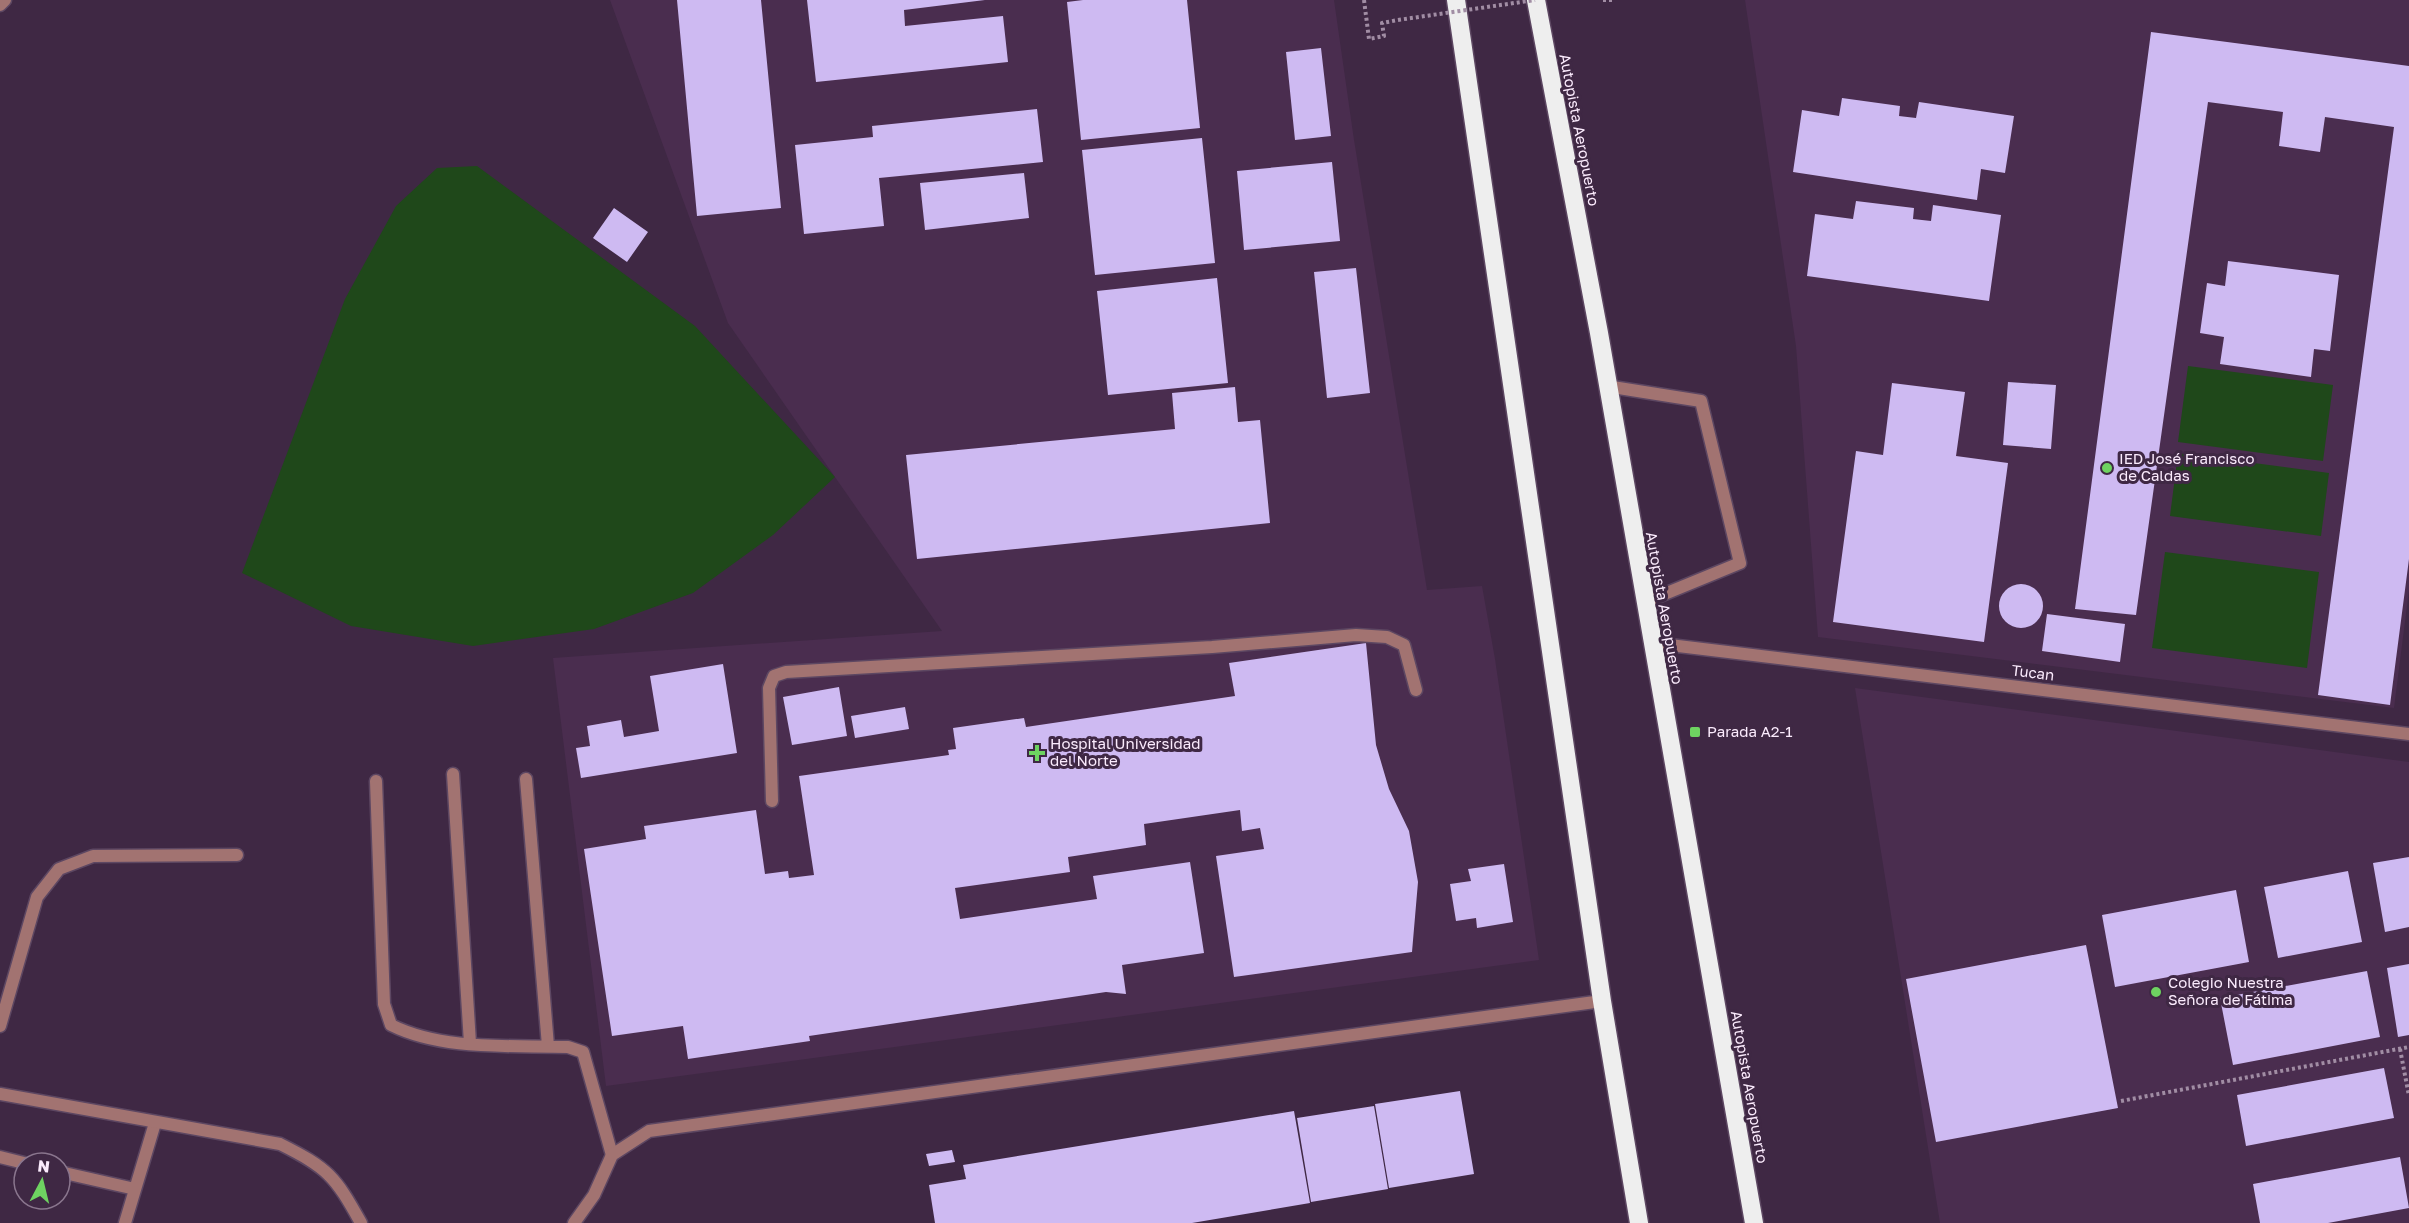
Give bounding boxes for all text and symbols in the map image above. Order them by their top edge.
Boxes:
street label: Autopista Aeropuerto [1556,52,1604,207]
place label: IED José Francisco de Caldas [2119,449,2254,484]
marker: IED José Francisco de Caldas [2100,461,2114,475]
street label: Autopista Aeropuerto [1643,530,1687,686]
street label: Tucan [2011,660,2056,684]
place label: Parada A2-1 [1707,722,1793,740]
marker: Parada A2-1 [1688,725,1702,739]
place label: Hospital Universidad del Norte [1050,734,1200,769]
marker: Hospital Universidad del Norte [1028,744,1046,762]
place label: Colegio Nuestra Señora de Fátima [2168,973,2293,1008]
marker: Colegio Nuestra Señora de Fátima [2149,985,2163,999]
street label: Autopista Aeropuerto [1728,1009,1772,1165]
north arrow [12,1151,72,1211]
text: N [37,1155,51,1177]

